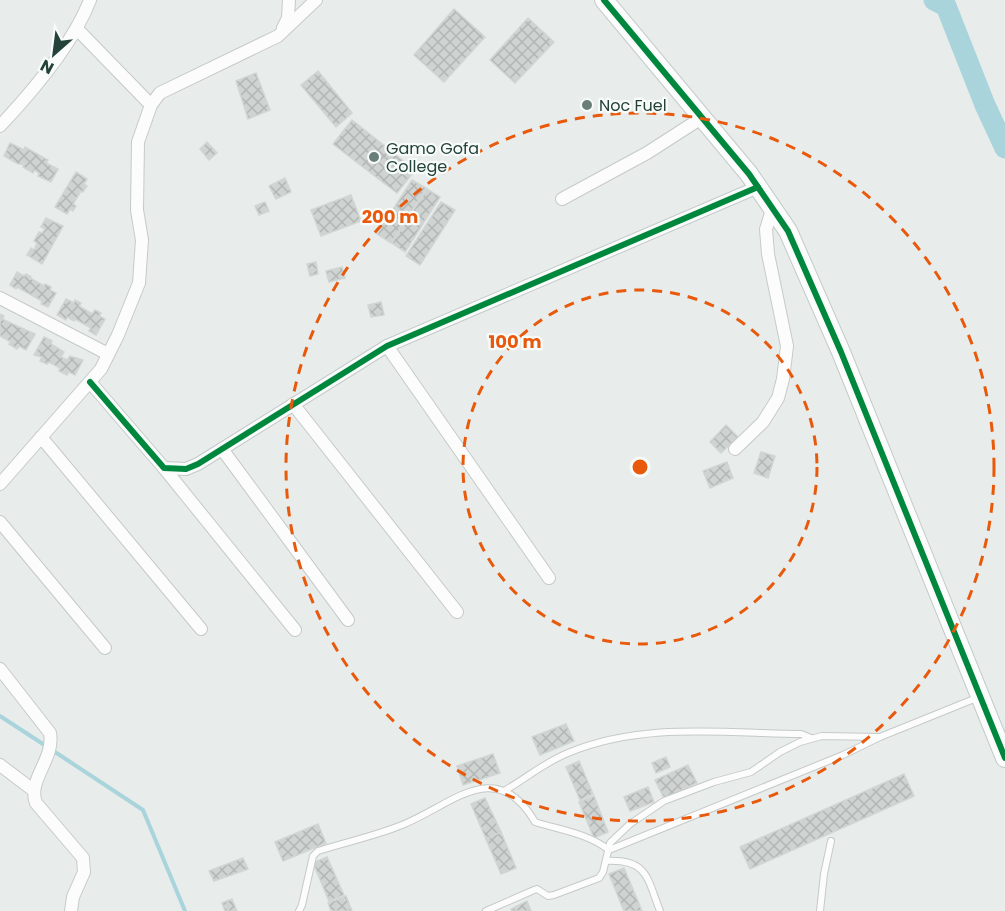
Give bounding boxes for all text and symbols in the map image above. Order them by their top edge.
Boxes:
north arrow [24,24,84,84]
text: N [36,54,58,80]
place label: Noc Fuel [599,94,667,117]
marker: Noc Fuel [580,98,594,112]
place label: Gamo Gofa College [386,137,479,178]
marker: Gamo Gofa College [367,150,381,164]
text: 200 m [362,204,418,229]
text: 100 m [488,329,542,354]
centre of rings [630,457,650,477]

